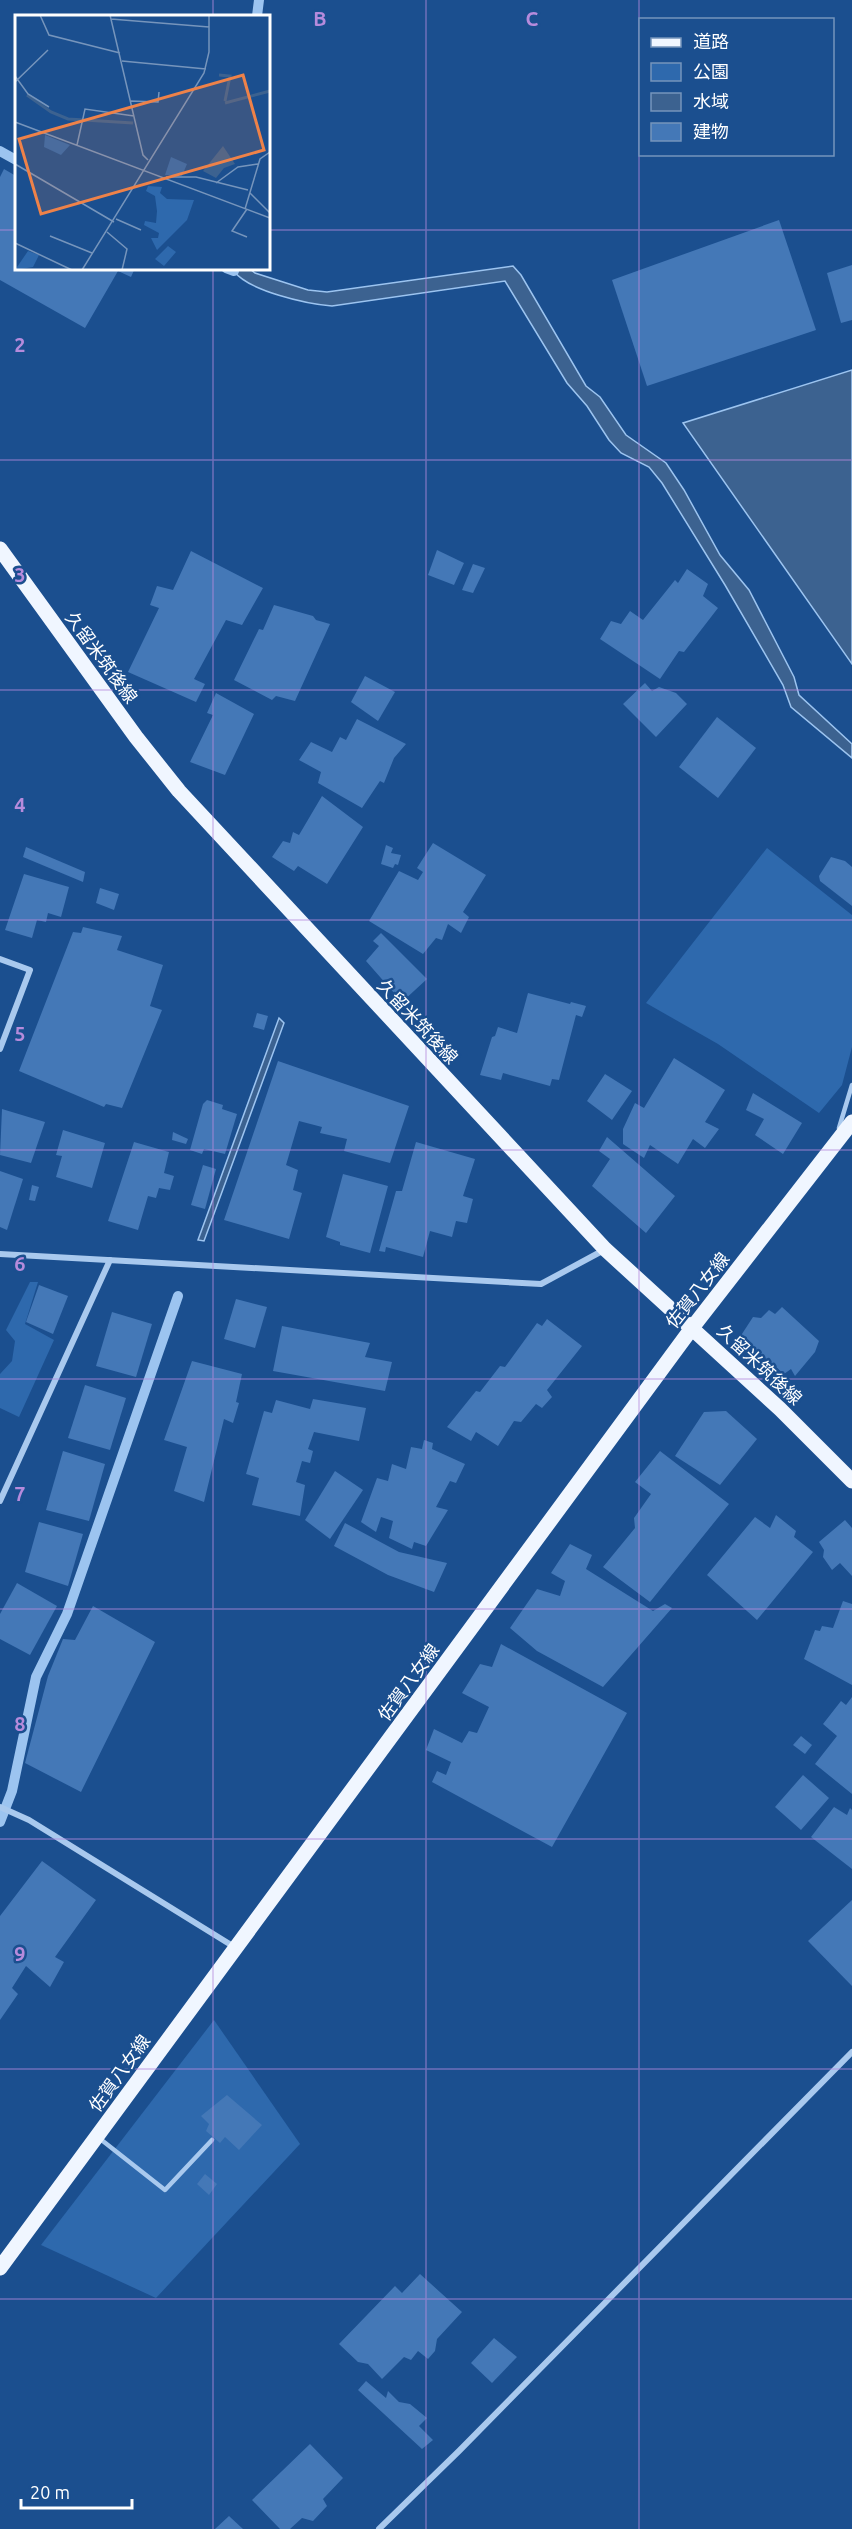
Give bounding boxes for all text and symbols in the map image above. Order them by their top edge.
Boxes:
text: B [313,7,327,30]
text: C [526,7,539,30]
inset map [15,15,270,270]
legend [639,18,834,156]
text: 道路 [693,31,729,51]
text: 公園 [693,61,729,81]
text: 水域 [693,91,729,111]
text: 建物 [693,121,729,141]
text: 2 [14,333,26,356]
text: 3 [14,563,26,586]
street label: 久留米筑後線 [62,607,142,707]
text: 4 [14,793,26,816]
street label: 久留米筑後線 [374,975,462,1067]
text: 5 [14,1022,26,1045]
street label: 佐賀八女線 [661,1248,733,1332]
text: 6 [14,1252,26,1275]
street label: 久留米筑後線 [714,1320,806,1408]
text: 7 [14,1482,26,1505]
street label: 佐賀八女線 [373,1640,443,1724]
text: 8 [14,1712,26,1735]
text: 9 [14,1942,26,1965]
street label: 佐賀八女線 [84,2031,154,2115]
scale bar [21,2472,132,2510]
text: 20 m [30,2482,70,2502]

